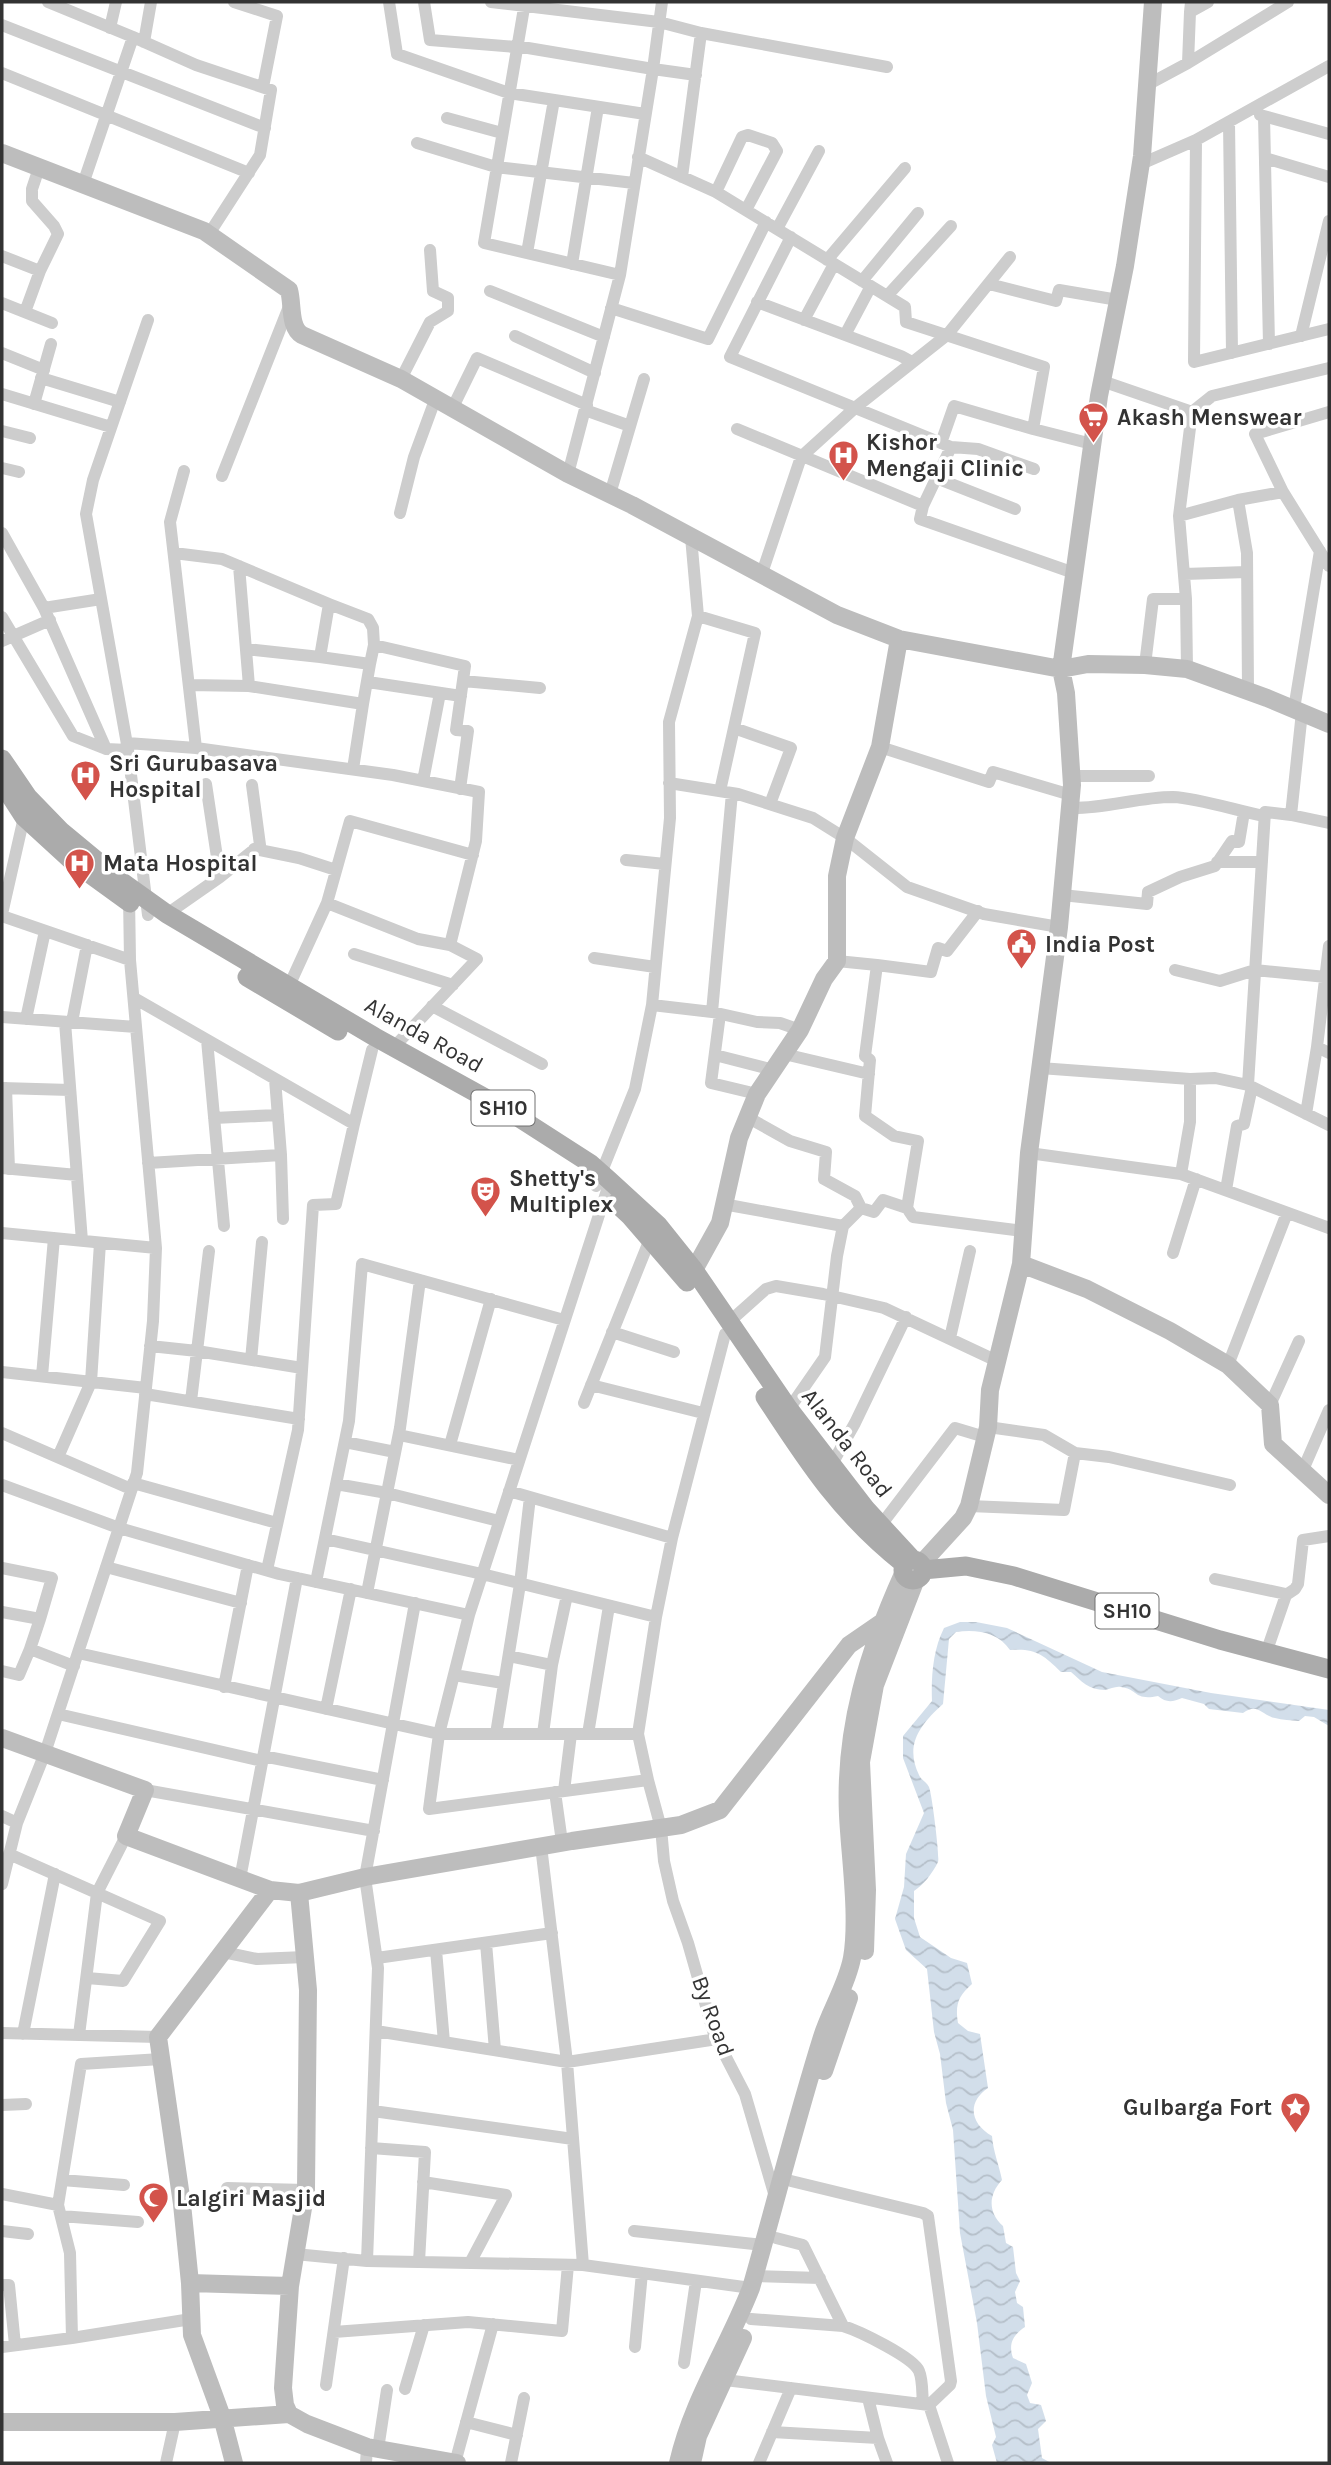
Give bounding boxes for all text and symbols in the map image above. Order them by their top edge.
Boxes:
supermarket icon: Akash Menswear [1077,400,1111,444]
place label: Akash Menswear [1117,404,1302,431]
place label: Kishor Mengaji Clinic [866,429,1024,482]
hospital icon: Kishor Mengaji Clinic [826,438,860,482]
place label: Sri Gurubasava Hospital [109,750,278,803]
hospital icon: Sri Gurubasava Hospital [69,759,103,803]
hospital icon: Mata Hospital [63,846,97,890]
place label: Mata Hospital [103,850,257,877]
public building icon: India Post [1005,927,1039,971]
place label: India Post [1045,931,1155,958]
street label: Alanda Road [360,991,488,1079]
road number: SH10 [472,1090,534,1126]
place label: Shetty's Multiplex [509,1165,613,1218]
theatre icon: Shetty's Multiplex [469,1174,503,1218]
street label: Alanda Road [796,1383,898,1503]
road number: SH10 [1096,1594,1158,1628]
street label: By Road [686,1972,740,2060]
place icon: Gulbarga Fort [1278,2090,1312,2134]
place label: Gulbarga Fort [1123,2094,1272,2121]
mosque icon: Lalgiri Masjid [136,2181,170,2225]
place label: Lalgiri Masjid [176,2185,326,2212]

